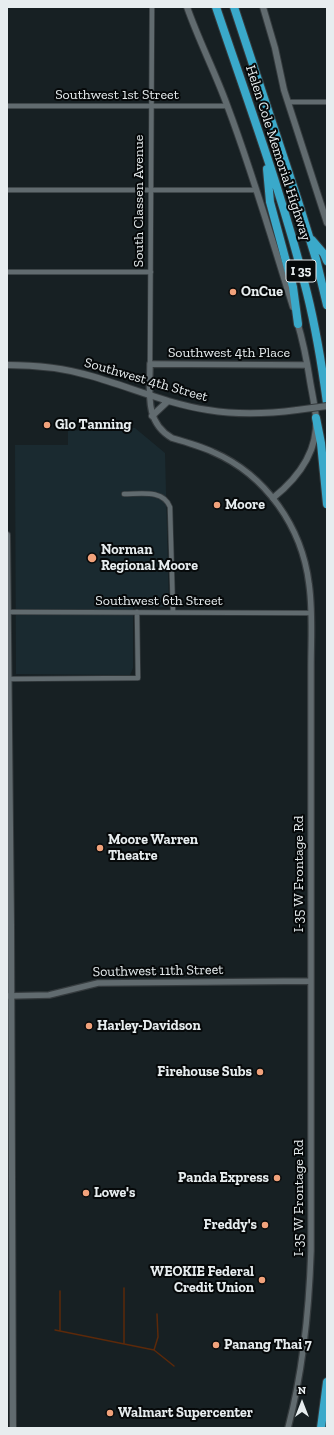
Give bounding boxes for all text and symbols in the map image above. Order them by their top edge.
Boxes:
street label: Helen Cole Memorial Highway [242,63,314,243]
street label: Southwest 1st Street [55,87,179,103]
street label: South Classen Avenue [131,135,147,267]
road number: I 35 [286,260,316,282]
place label: OnCue [241,284,283,300]
marker: OnCue [228,287,238,297]
street label: Southwest 4th Place [168,345,290,361]
street label: Southwest 4th Street [82,354,210,406]
place label: Glo Tanning [55,417,132,433]
marker: Glo Tanning [42,420,52,430]
place label: Moore [225,497,265,513]
marker: Moore [212,500,222,510]
place label: Norman Regional Moore [101,542,198,574]
marker: Norman Regional Moore [86,552,98,564]
street label: Southwest 6th Street [95,593,223,609]
street label: I-35 W Frontage Rd [291,816,307,932]
place label: Moore Warren Theatre [108,832,198,864]
marker: Moore Warren Theatre [95,843,105,853]
street label: Southwest 11th Street [92,961,224,981]
place label: Harley-Davidson [97,1018,201,1034]
marker: Harley-Davidson [84,1021,94,1031]
place label: Firehouse Subs [157,1064,252,1080]
marker: Firehouse Subs [255,1067,265,1077]
street label: I-35 W Frontage Rd [291,1140,307,1256]
place label: Panda Express [178,1170,269,1186]
marker: Panda Express [272,1173,282,1183]
place label: Lowe's [94,1185,135,1201]
marker: Lowe's [81,1188,91,1198]
place label: Freddy's [204,1217,257,1233]
marker: Freddy's [260,1220,270,1230]
place label: WEOKIE Federal Credit Union [150,1264,254,1296]
marker: WEOKIE Federal Credit Union [257,1275,267,1285]
place label: Panang Thai 7 [224,1337,312,1353]
marker: Panang Thai 7 [211,1340,221,1350]
north arrow [282,1383,322,1423]
text: N [298,1384,306,1397]
place label: Walmart Supercenter [118,1405,253,1421]
marker: Walmart Supercenter [105,1408,115,1418]

